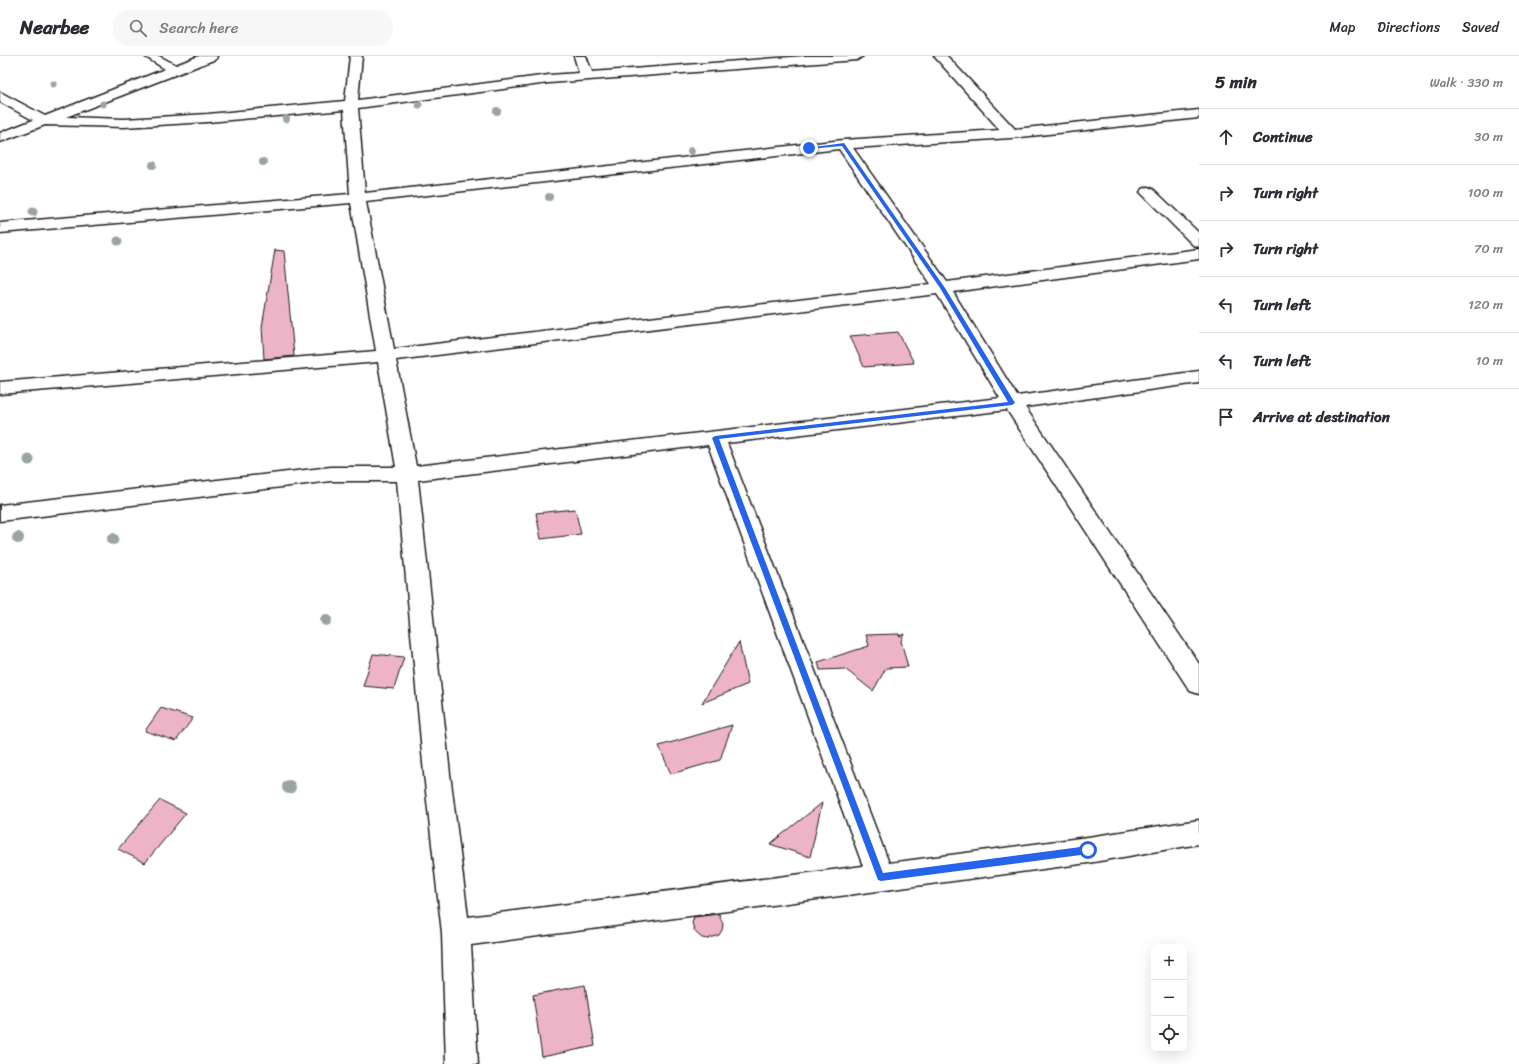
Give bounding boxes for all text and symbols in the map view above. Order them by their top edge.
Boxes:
search box [113,10,393,46]
text: Nearbee [20,11,89,44]
text: Search here [159,15,238,41]
text: Map [1329,15,1355,40]
text: Directions [1377,15,1440,40]
text: Saved [1462,15,1499,40]
icon: search [127,17,149,39]
text: 5 min [1215,67,1257,97]
text: Walk · 330 m [1430,71,1503,94]
text: Continue [1253,124,1313,150]
text: 30 m [1474,125,1503,148]
icon: ahead [1215,126,1237,148]
route end [800,139,818,157]
text: Turn right [1253,180,1318,206]
text: 100 m [1468,181,1503,204]
icon: right [1215,182,1237,204]
text: Turn right [1253,236,1318,262]
text: 70 m [1474,237,1503,260]
icon: right [1215,238,1237,260]
text: Turn left [1253,292,1311,318]
text: 120 m [1468,293,1503,316]
icon: left [1215,294,1237,316]
text: Turn left [1253,348,1311,374]
text: 10 m [1476,349,1503,372]
icon: left [1215,350,1237,372]
text: Arrive at destination [1253,404,1390,430]
icon: arrive [1215,406,1237,428]
route start [1079,841,1097,859]
map controls [1151,944,1187,1052]
button: + [1151,944,1187,980]
button: − [1151,980,1187,1016]
button: locate [1151,1016,1187,1052]

